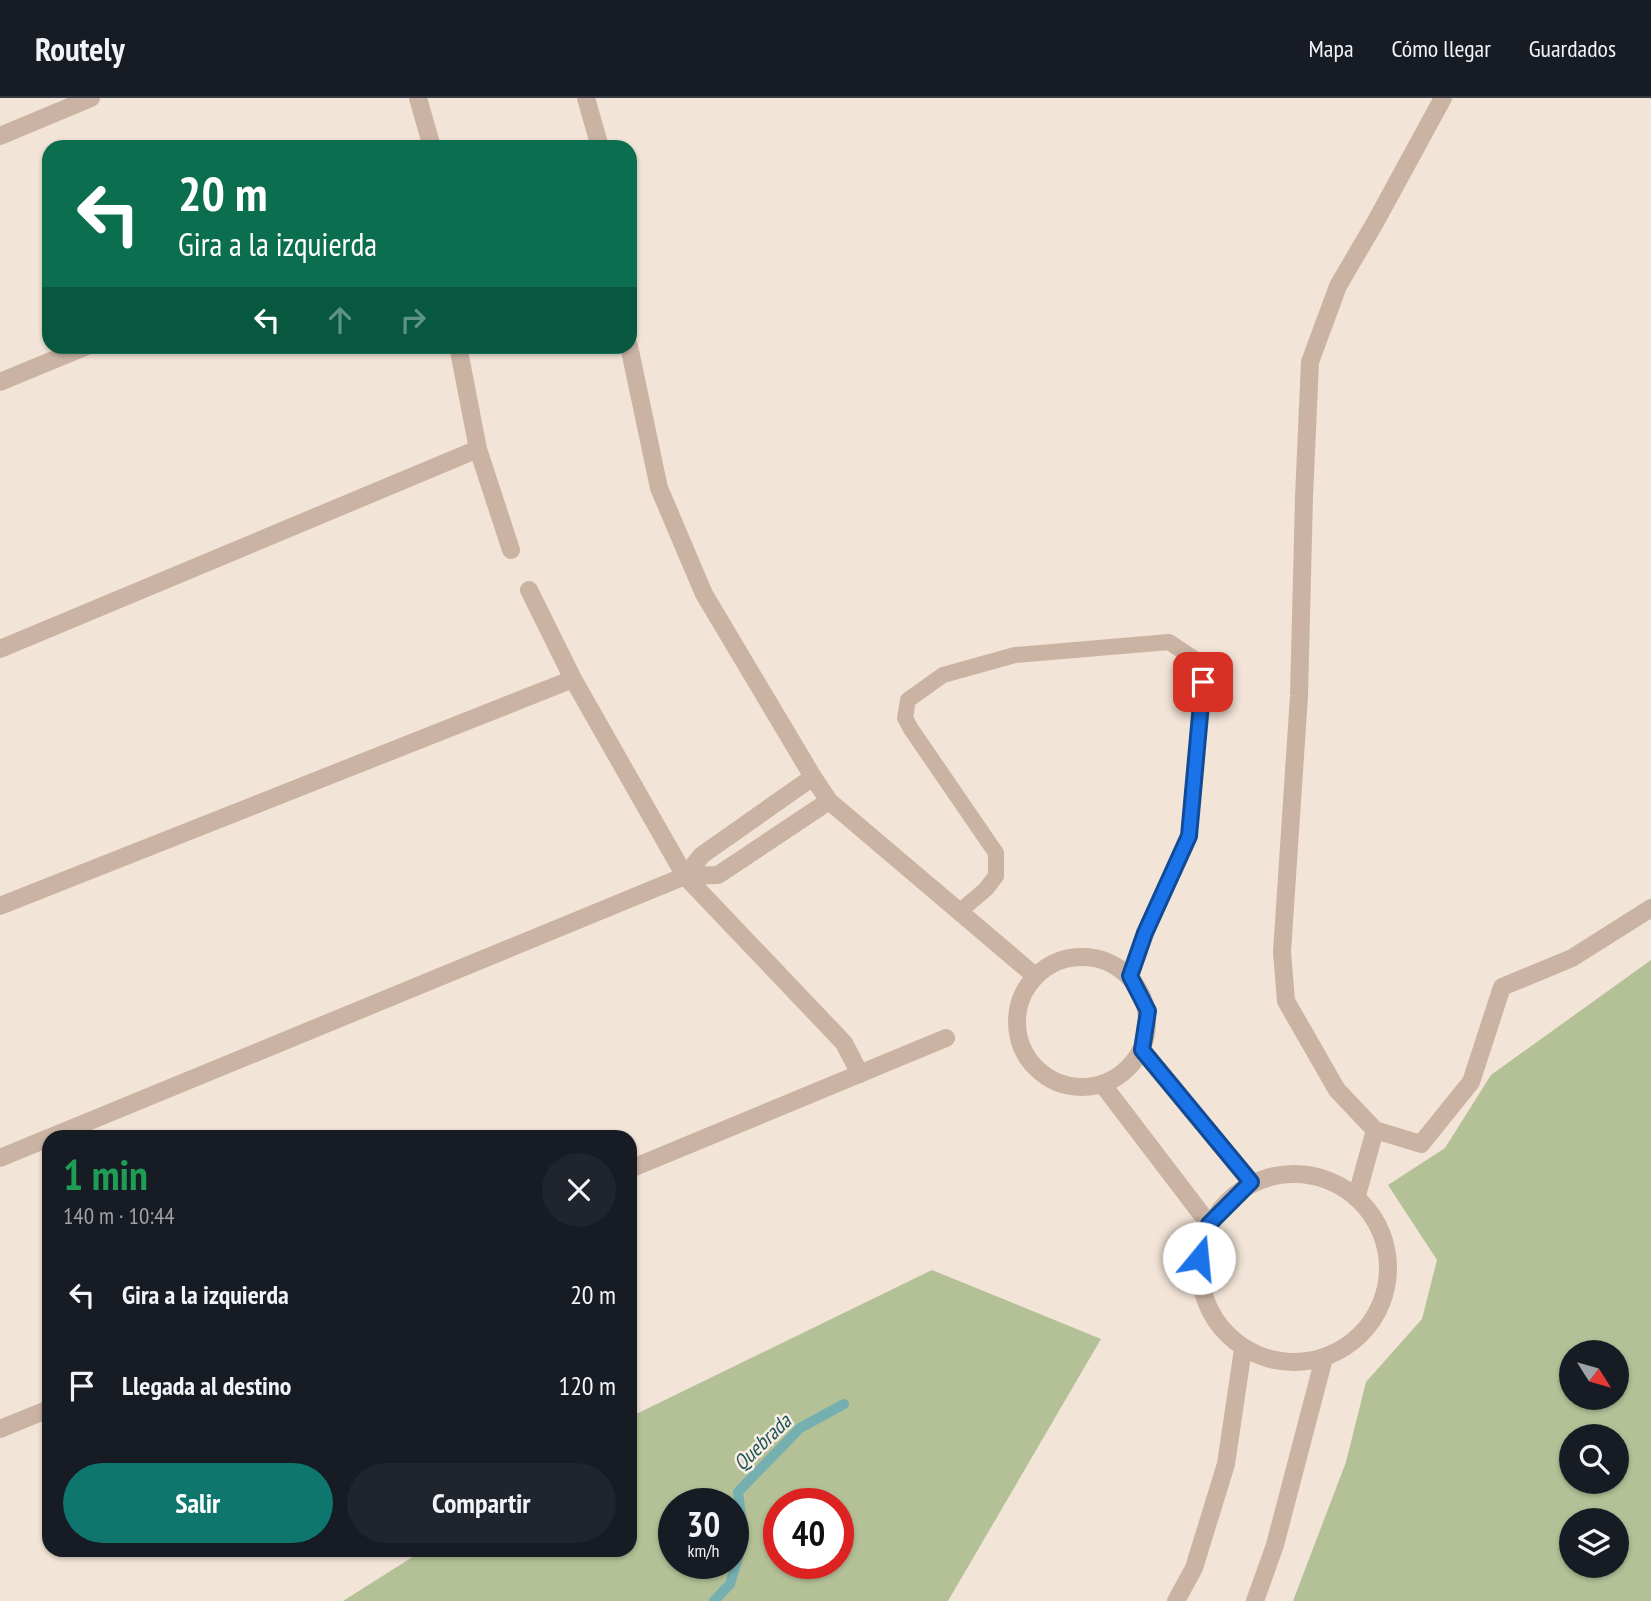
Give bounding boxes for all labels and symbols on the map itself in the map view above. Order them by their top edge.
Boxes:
pin [1173,652,1233,712]
position arrow [1162,1221,1236,1295]
north arrow [1559,1340,1629,1410]
water label: Quebrada [727,1407,798,1476]
speed limit sign: 40 [763,1488,854,1579]

